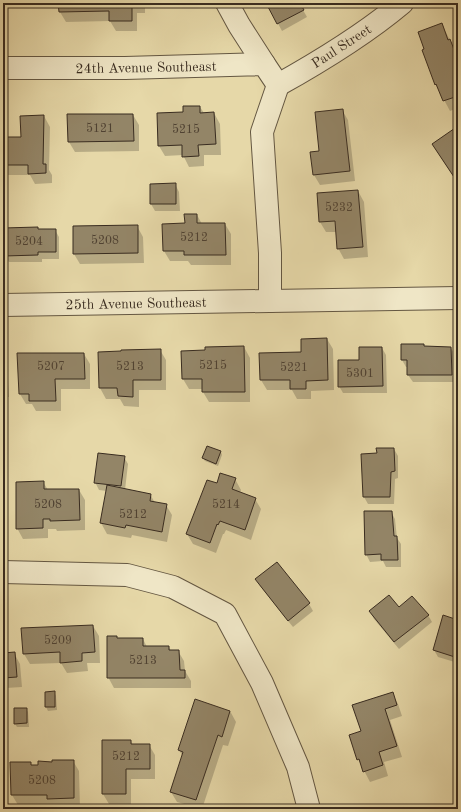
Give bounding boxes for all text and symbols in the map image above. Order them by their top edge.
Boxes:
street label: Paul Street [309,22,374,71]
street label: 24th Avenue Southeast [75,60,217,76]
house number: 5121 [86,122,114,135]
house number: 5215 [172,123,200,136]
house number: 5232 [325,201,353,214]
house number: 5212 [180,231,208,244]
house number: 5208 [91,234,119,247]
house number: 5204 [15,235,43,248]
street label: 25th Avenue Southeast [65,296,207,312]
house number: 5215 [199,359,227,372]
house number: 5207 [37,360,65,373]
house number: 5213 [116,360,144,373]
house number: 5221 [280,361,308,374]
house number: 5301 [346,367,374,380]
house number: 5208 [34,498,62,511]
house number: 5214 [212,498,240,511]
house number: 5212 [119,508,147,521]
house number: 5209 [44,634,72,647]
house number: 5213 [129,654,157,667]
house number: 5212 [112,750,140,763]
house number: 5208 [28,774,56,787]

